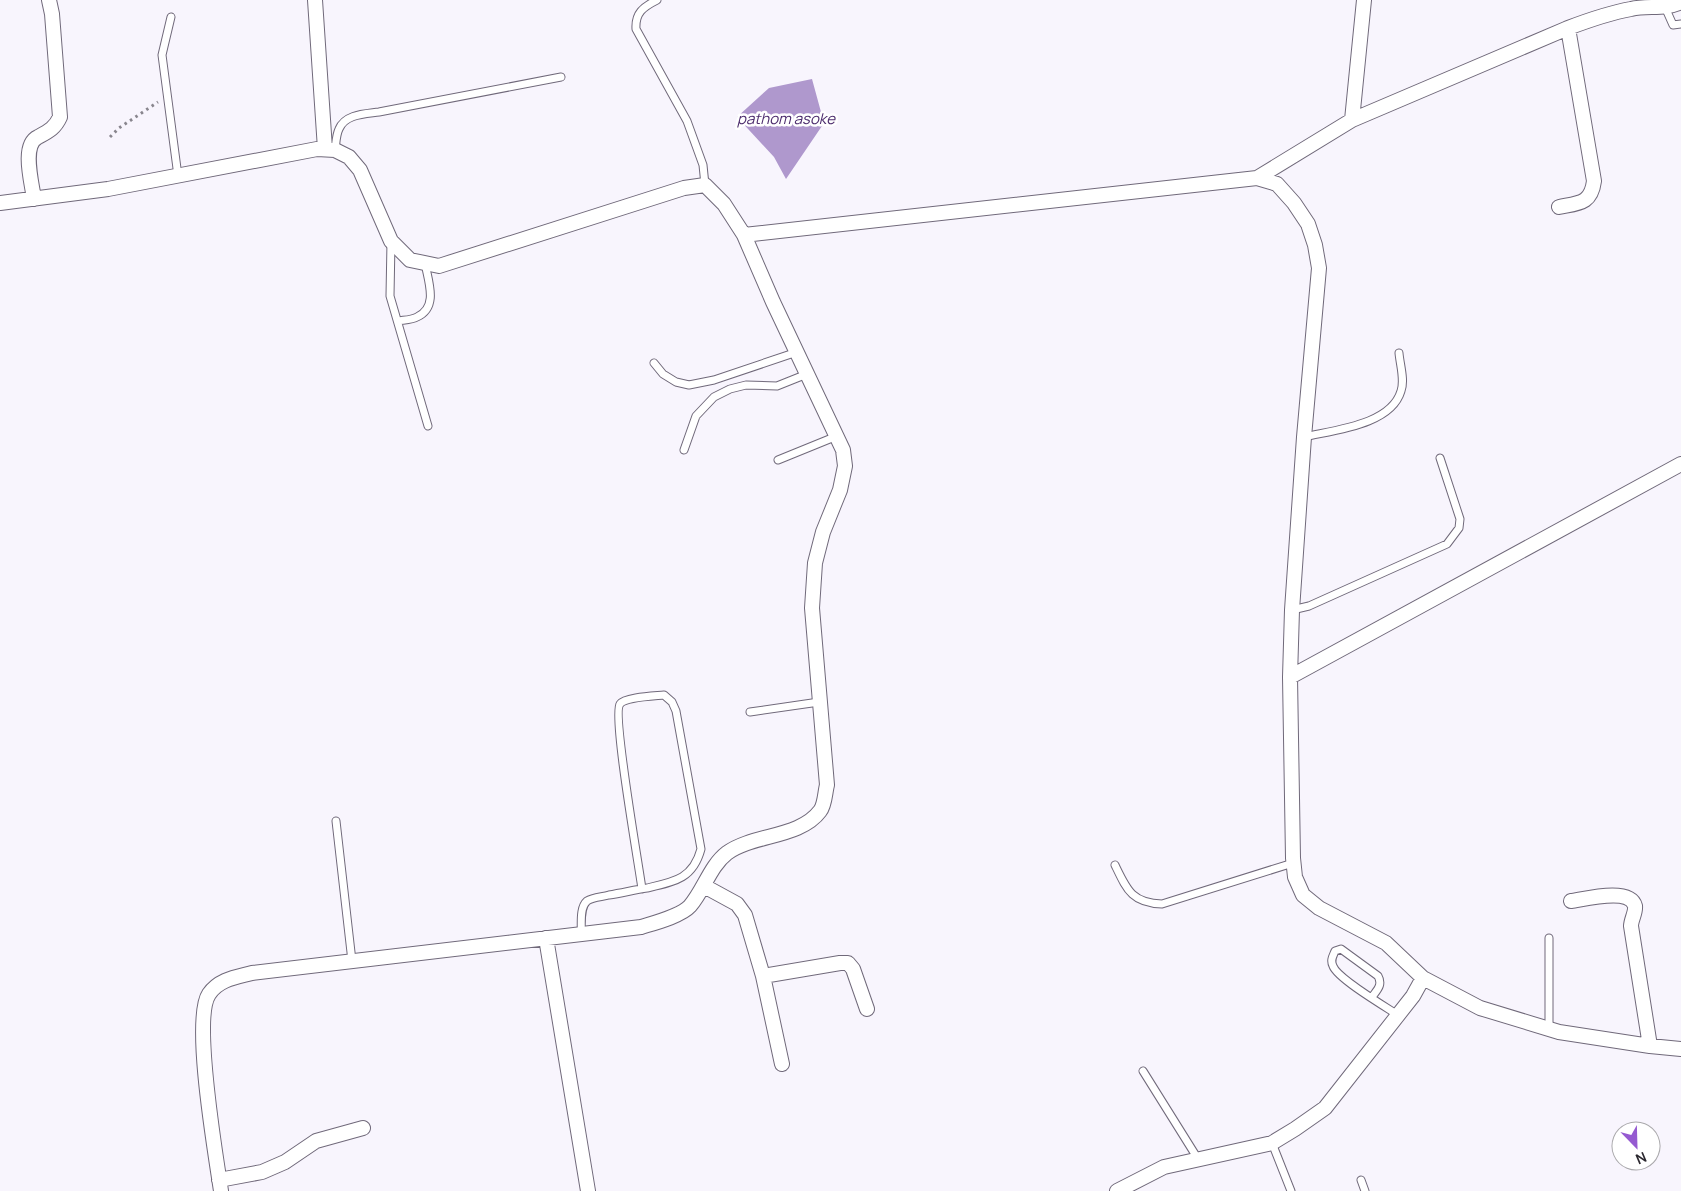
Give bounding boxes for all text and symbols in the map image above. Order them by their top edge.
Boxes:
water label: pathom asoke [737,108,836,129]
north arrow [1611,1121,1661,1171]
text: N [1633,1148,1650,1169]

